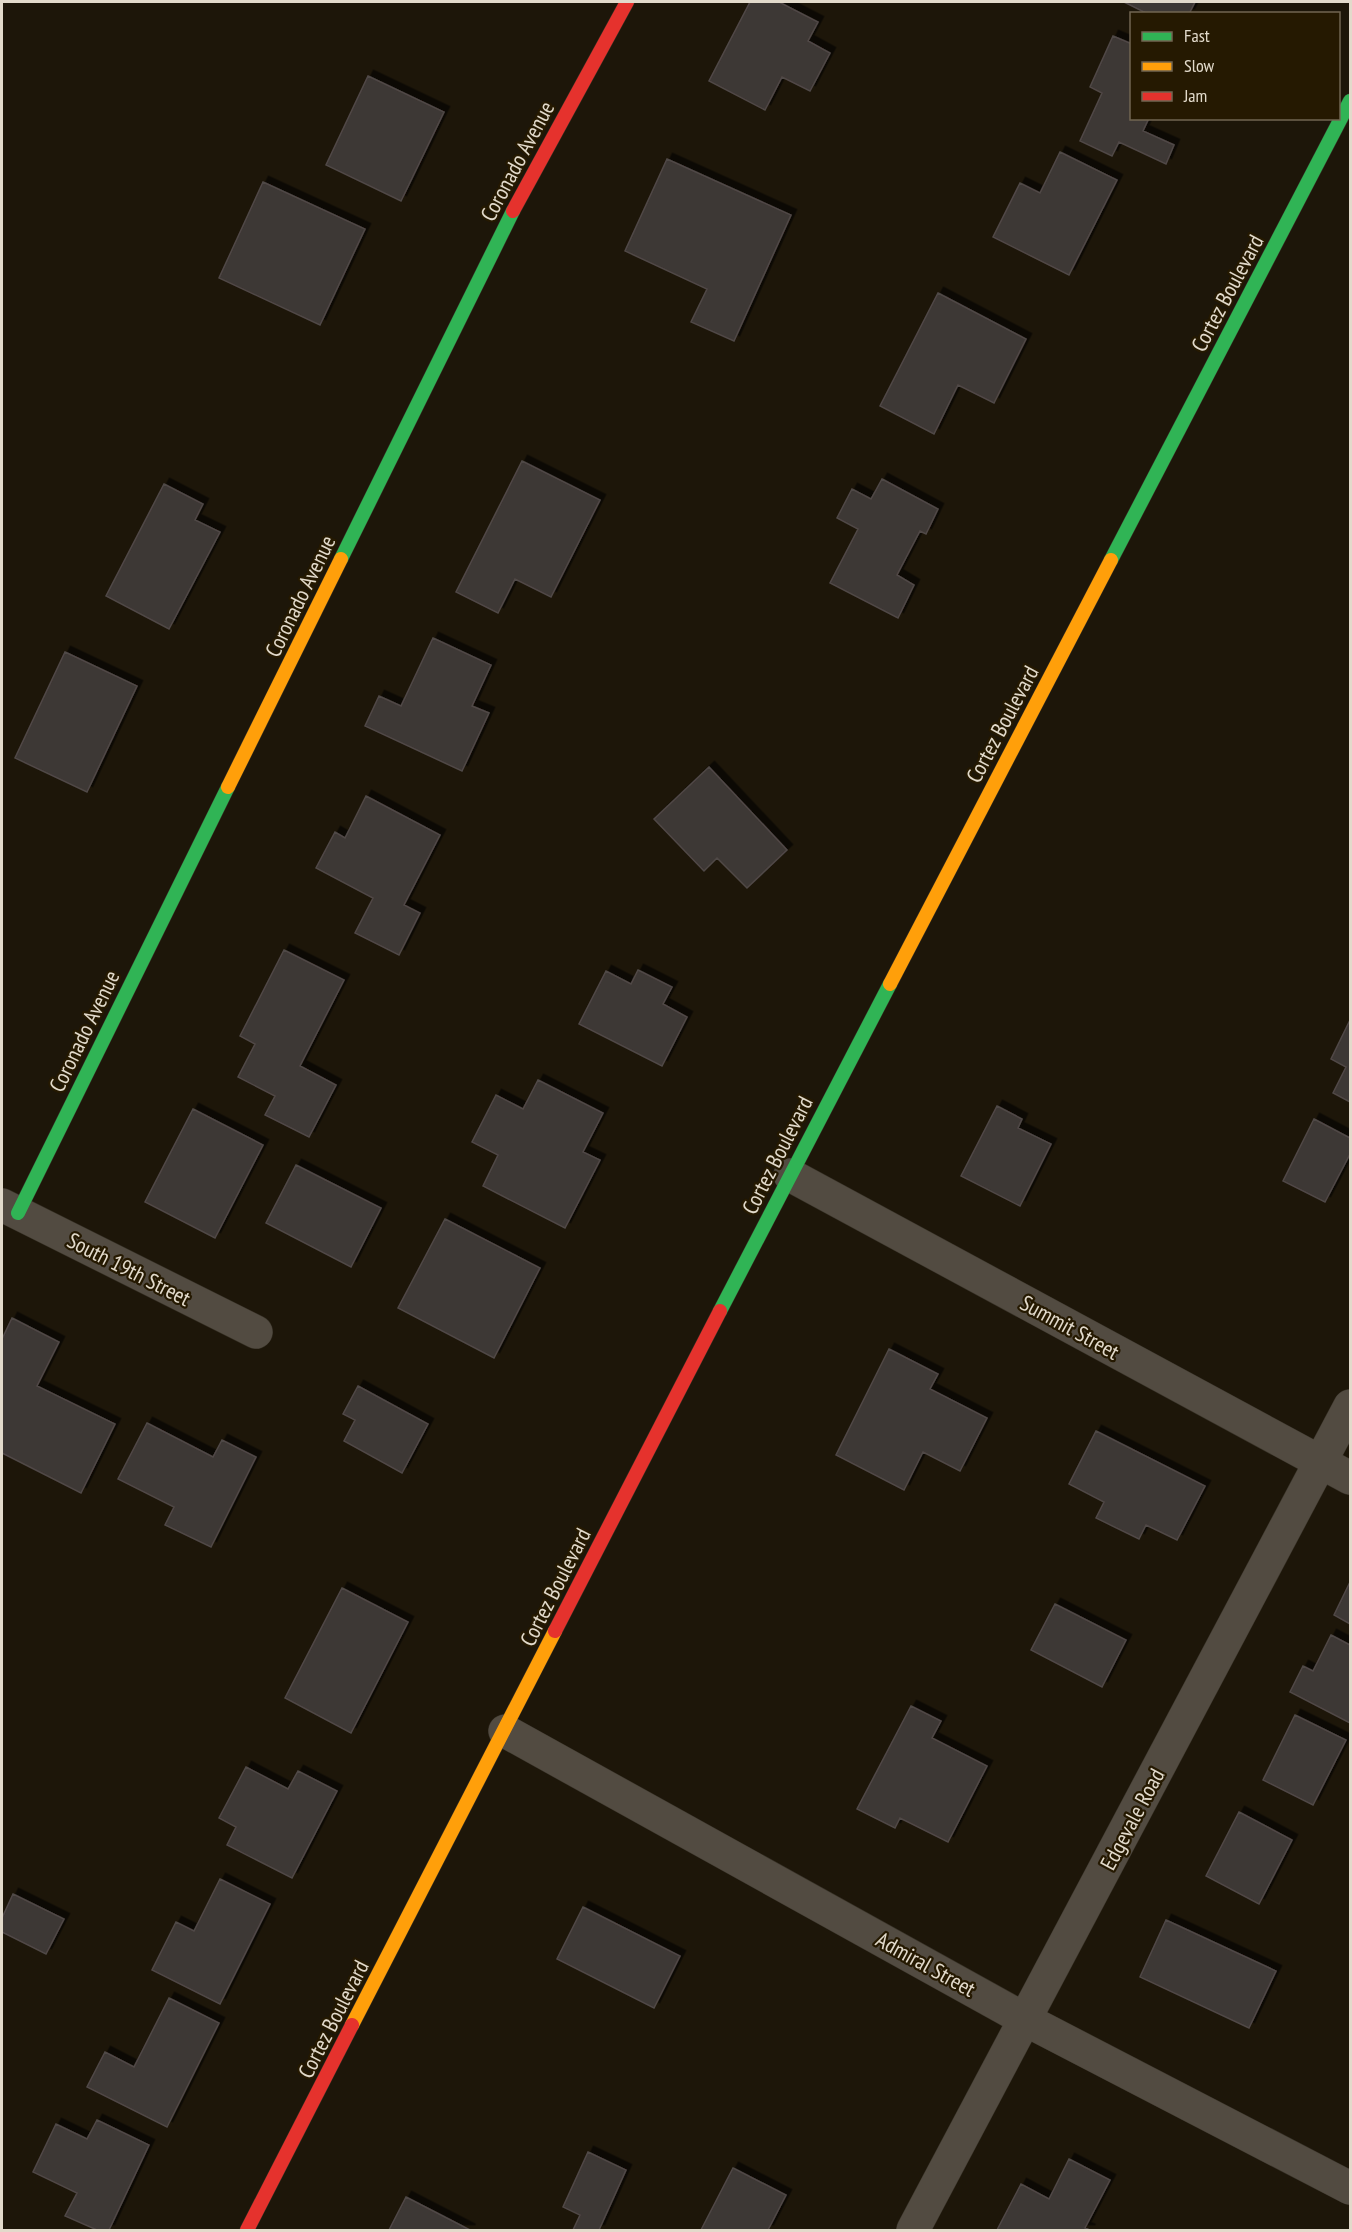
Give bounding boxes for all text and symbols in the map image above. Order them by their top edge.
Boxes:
legend [1130,12,1340,120]
text: Fast [1184,24,1210,47]
text: Slow [1184,54,1215,77]
text: Jam [1183,84,1207,107]
street label: Coronado Avenue [474,96,560,226]
street label: Cortez Boulevard [1184,230,1270,356]
street label: Coronado Avenue [259,531,341,661]
street label: Cortez Boulevard [959,661,1045,787]
street label: Coronado Avenue [43,966,125,1096]
street label: Cortez Boulevard [735,1091,819,1219]
street label: South 19th Street [63,1226,195,1312]
street label: Summit Street [1016,1288,1124,1366]
street label: Cortez Boulevard [513,1523,597,1651]
street label: Edgevale Road [1094,1763,1170,1875]
street label: Admiral Street [871,1925,981,2003]
street label: Cortez Boulevard [291,1955,375,2083]

